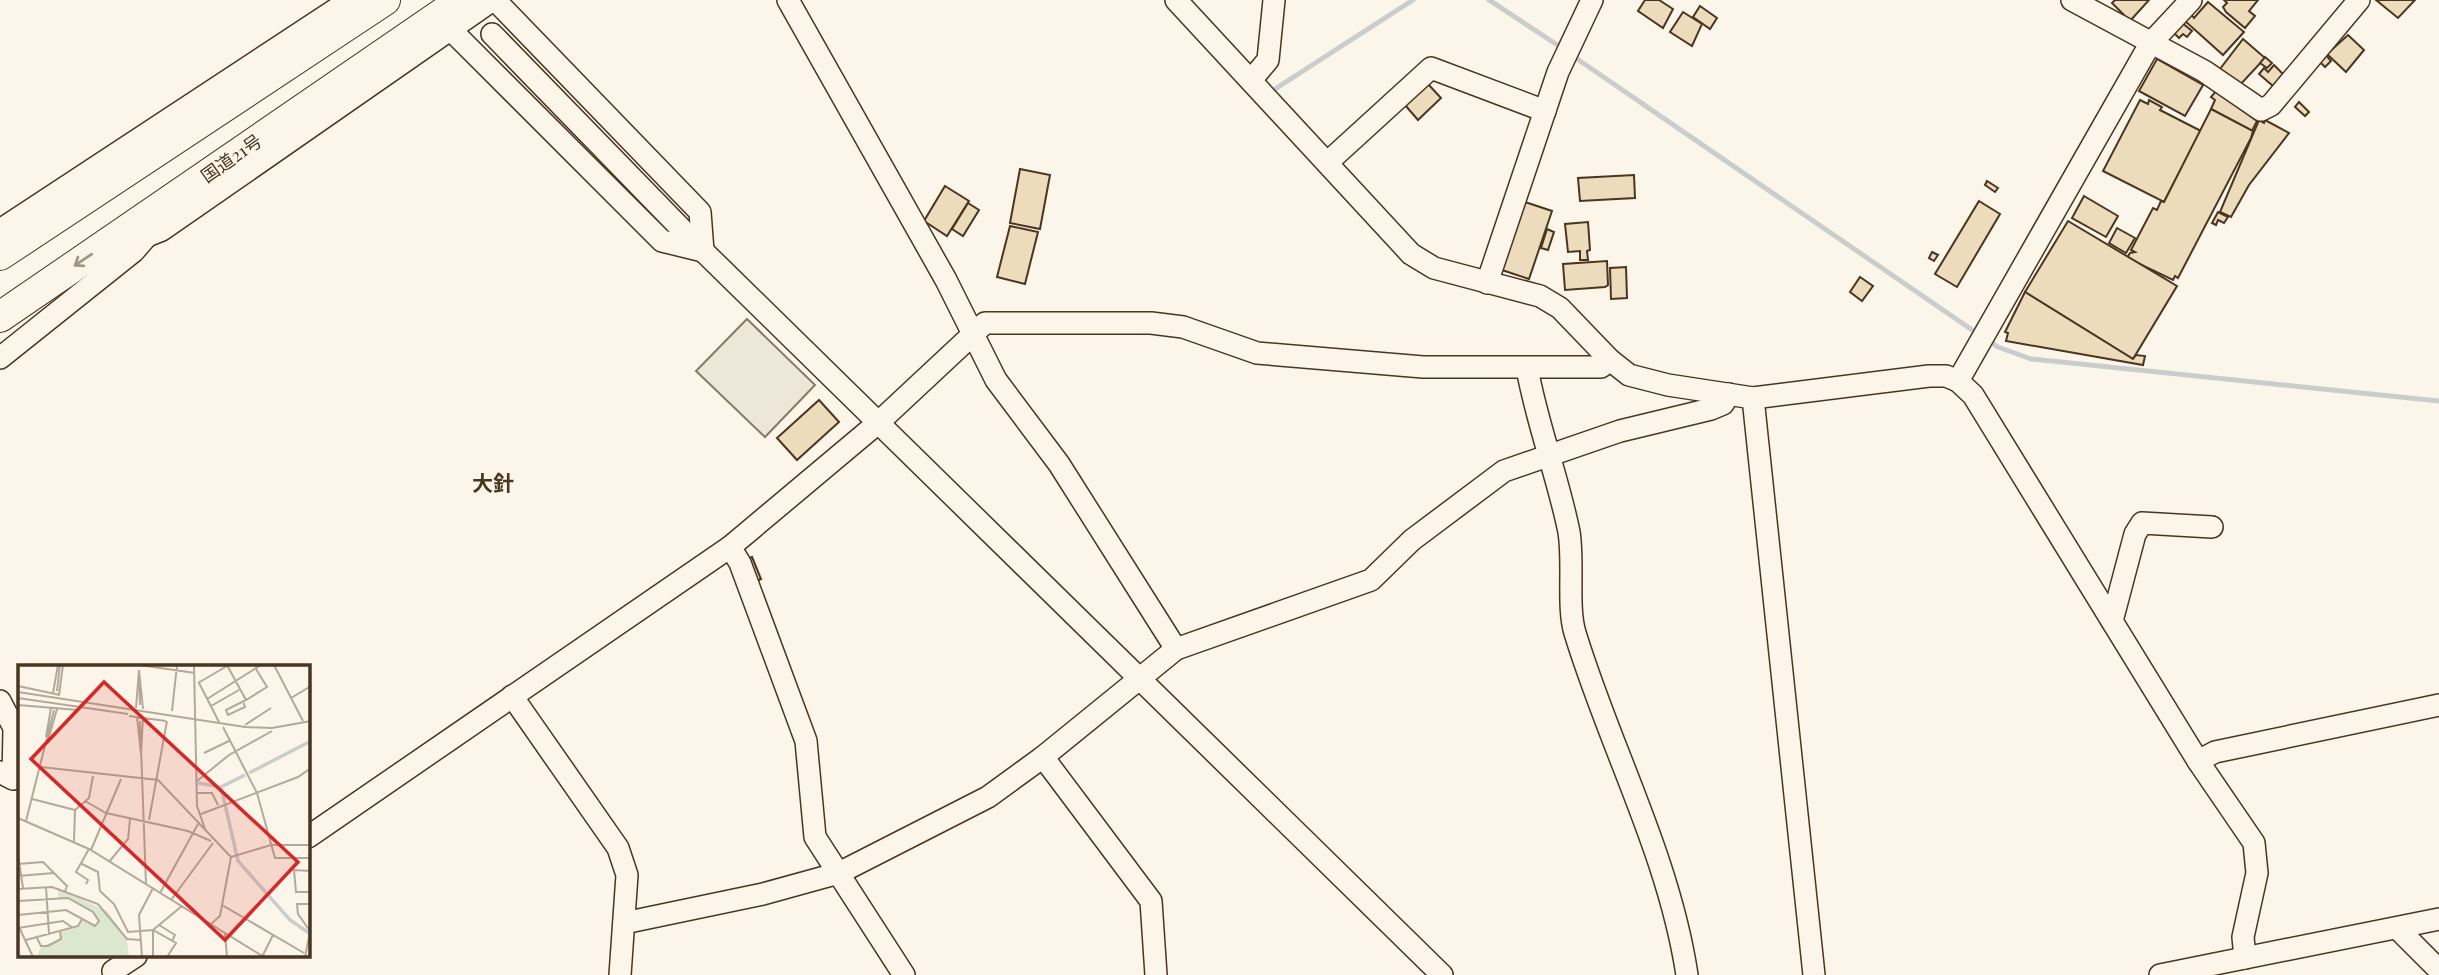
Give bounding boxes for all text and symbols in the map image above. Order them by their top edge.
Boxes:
street label: 国道21号 [196,128,266,188]
one-way arrow [74,253,93,267]
district label: 大針 [472,468,514,496]
inset map [18,665,310,958]

